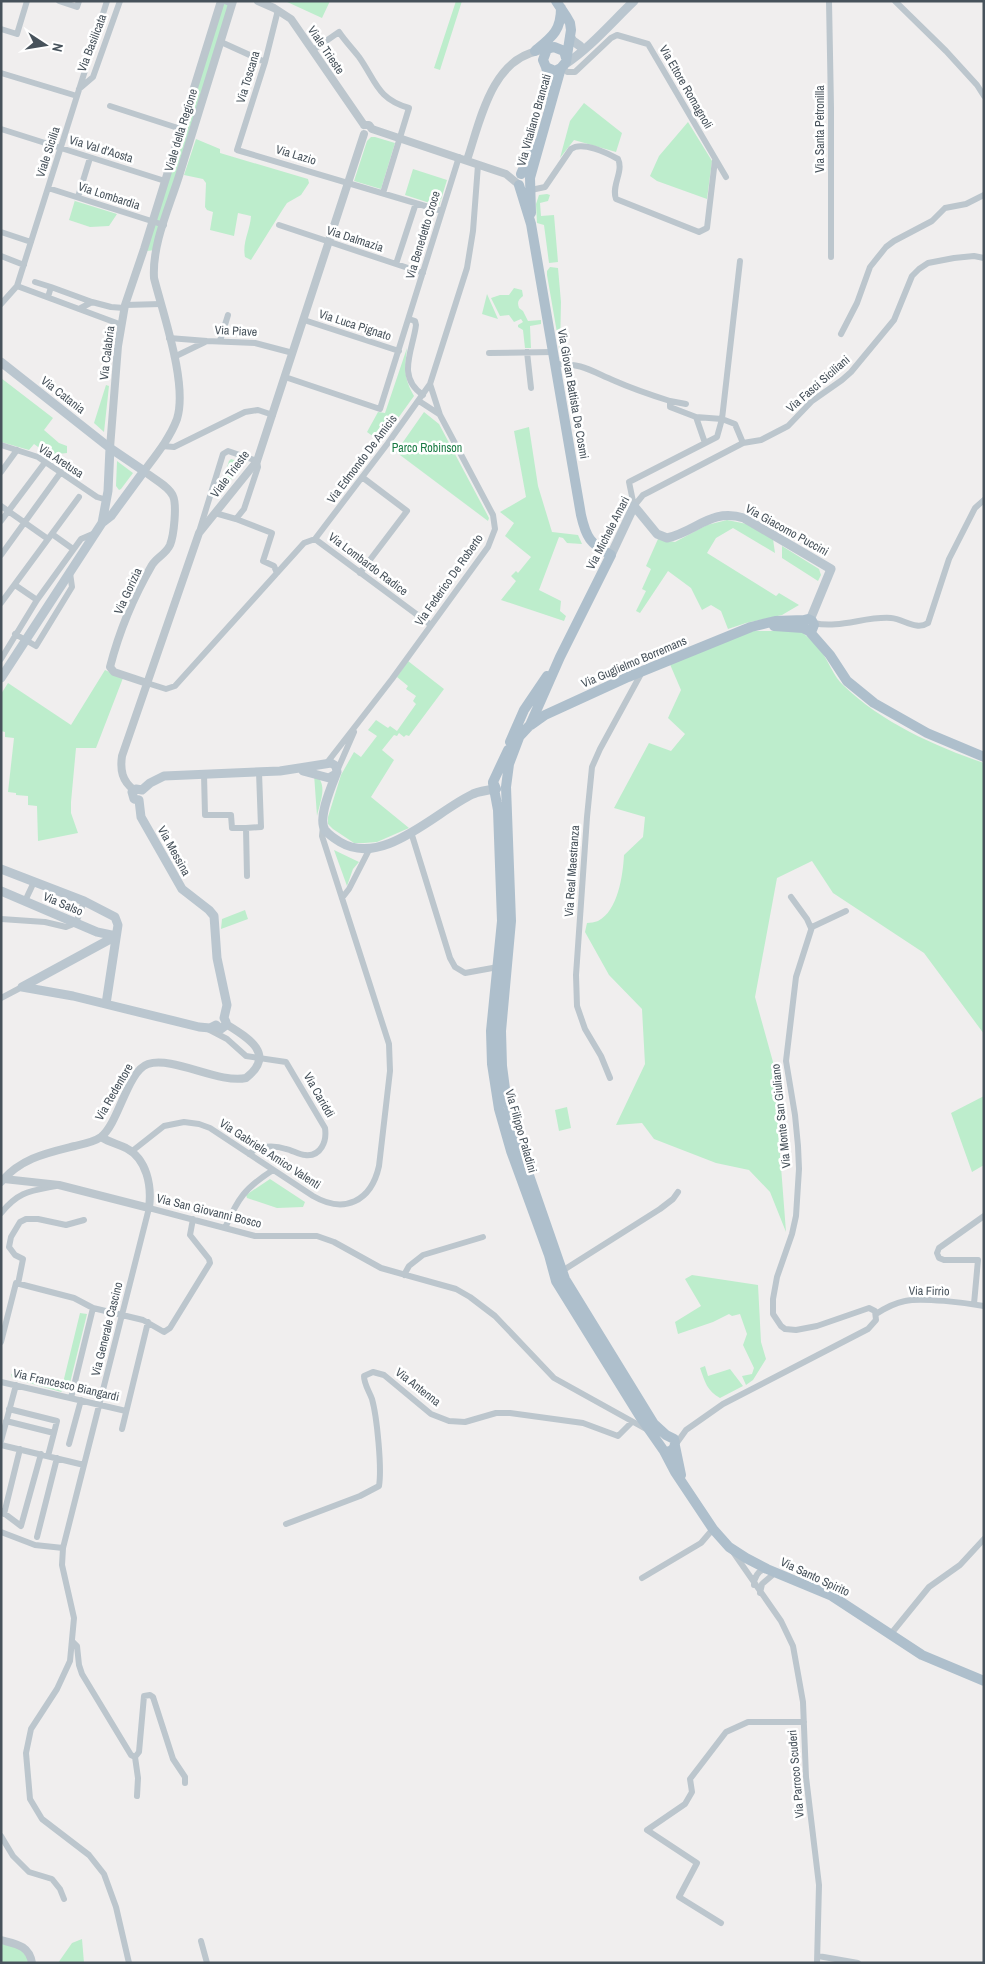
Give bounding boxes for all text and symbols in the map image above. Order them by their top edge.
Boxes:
street label: Via Basilicata [74,11,111,74]
north arrow [20,20,70,70]
street label: Viale Trieste [304,23,348,77]
text: N [48,42,67,54]
street label: Via Ettore Romagnoli [656,42,716,132]
street label: Via Toscana [232,48,264,105]
street label: Via Vitaliano Brancati [513,72,555,168]
street label: Via Santa Petronilla [812,85,828,173]
street label: Viale della Regione [161,87,201,173]
street label: Viale Sicilia [32,124,64,179]
street label: Via Val d'Aosta [67,132,135,166]
street label: Via Lazio [274,141,318,169]
street label: Via Lombardia [76,178,143,214]
street label: Via Benedetto Croce [402,189,444,281]
street label: Via Dalmazia [325,222,386,256]
street label: Via Luca Pignato [317,306,393,344]
street label: Via Piave [214,322,258,340]
street label: Via Calabria [96,324,118,381]
street label: Via Giovan Battista De Cosmi [554,328,592,460]
street label: Via Fasci Siciliani [783,352,853,416]
street label: Via Catania [38,373,89,418]
street label: Via Edmondo De Amicis [323,411,401,507]
street label: Via Aretusa [35,440,87,482]
park label: Parco Robinson [392,440,462,456]
street label: Viale Trieste [207,447,253,501]
street label: Via Michele Amari [583,494,633,572]
street label: Via Giacomo Puccini [743,501,831,559]
street label: Via Lombardo Radice [325,529,411,599]
street label: Via Federico De Roberto [411,531,487,629]
street label: Via Gorizia [110,565,146,617]
street label: Via Guglielmo Borremans [579,633,689,691]
street label: Via Messina [154,823,194,879]
street label: Via Real Maestranza [561,824,583,917]
street label: Via Salso [41,888,85,920]
street label: Via Redentore [91,1061,137,1123]
street label: Via Monte San Giuliano [768,1063,794,1169]
street label: Via Cariddi [300,1070,338,1120]
street label: Via Filippo Paladini [501,1087,541,1175]
street label: Via Gabriele Amico Valenti [216,1115,324,1193]
street label: Via San Giovanni Bosco [155,1190,263,1232]
street label: Via Generale Cascino [88,1280,126,1378]
street label: Via Firrìo [908,1283,950,1299]
street label: Via Antenna [392,1364,444,1410]
street label: Via Francesco Biangardi [11,1365,121,1405]
street label: Via Santo Spirito [778,1554,852,1600]
street label: Via Parroco Scuderi [784,1729,808,1819]

